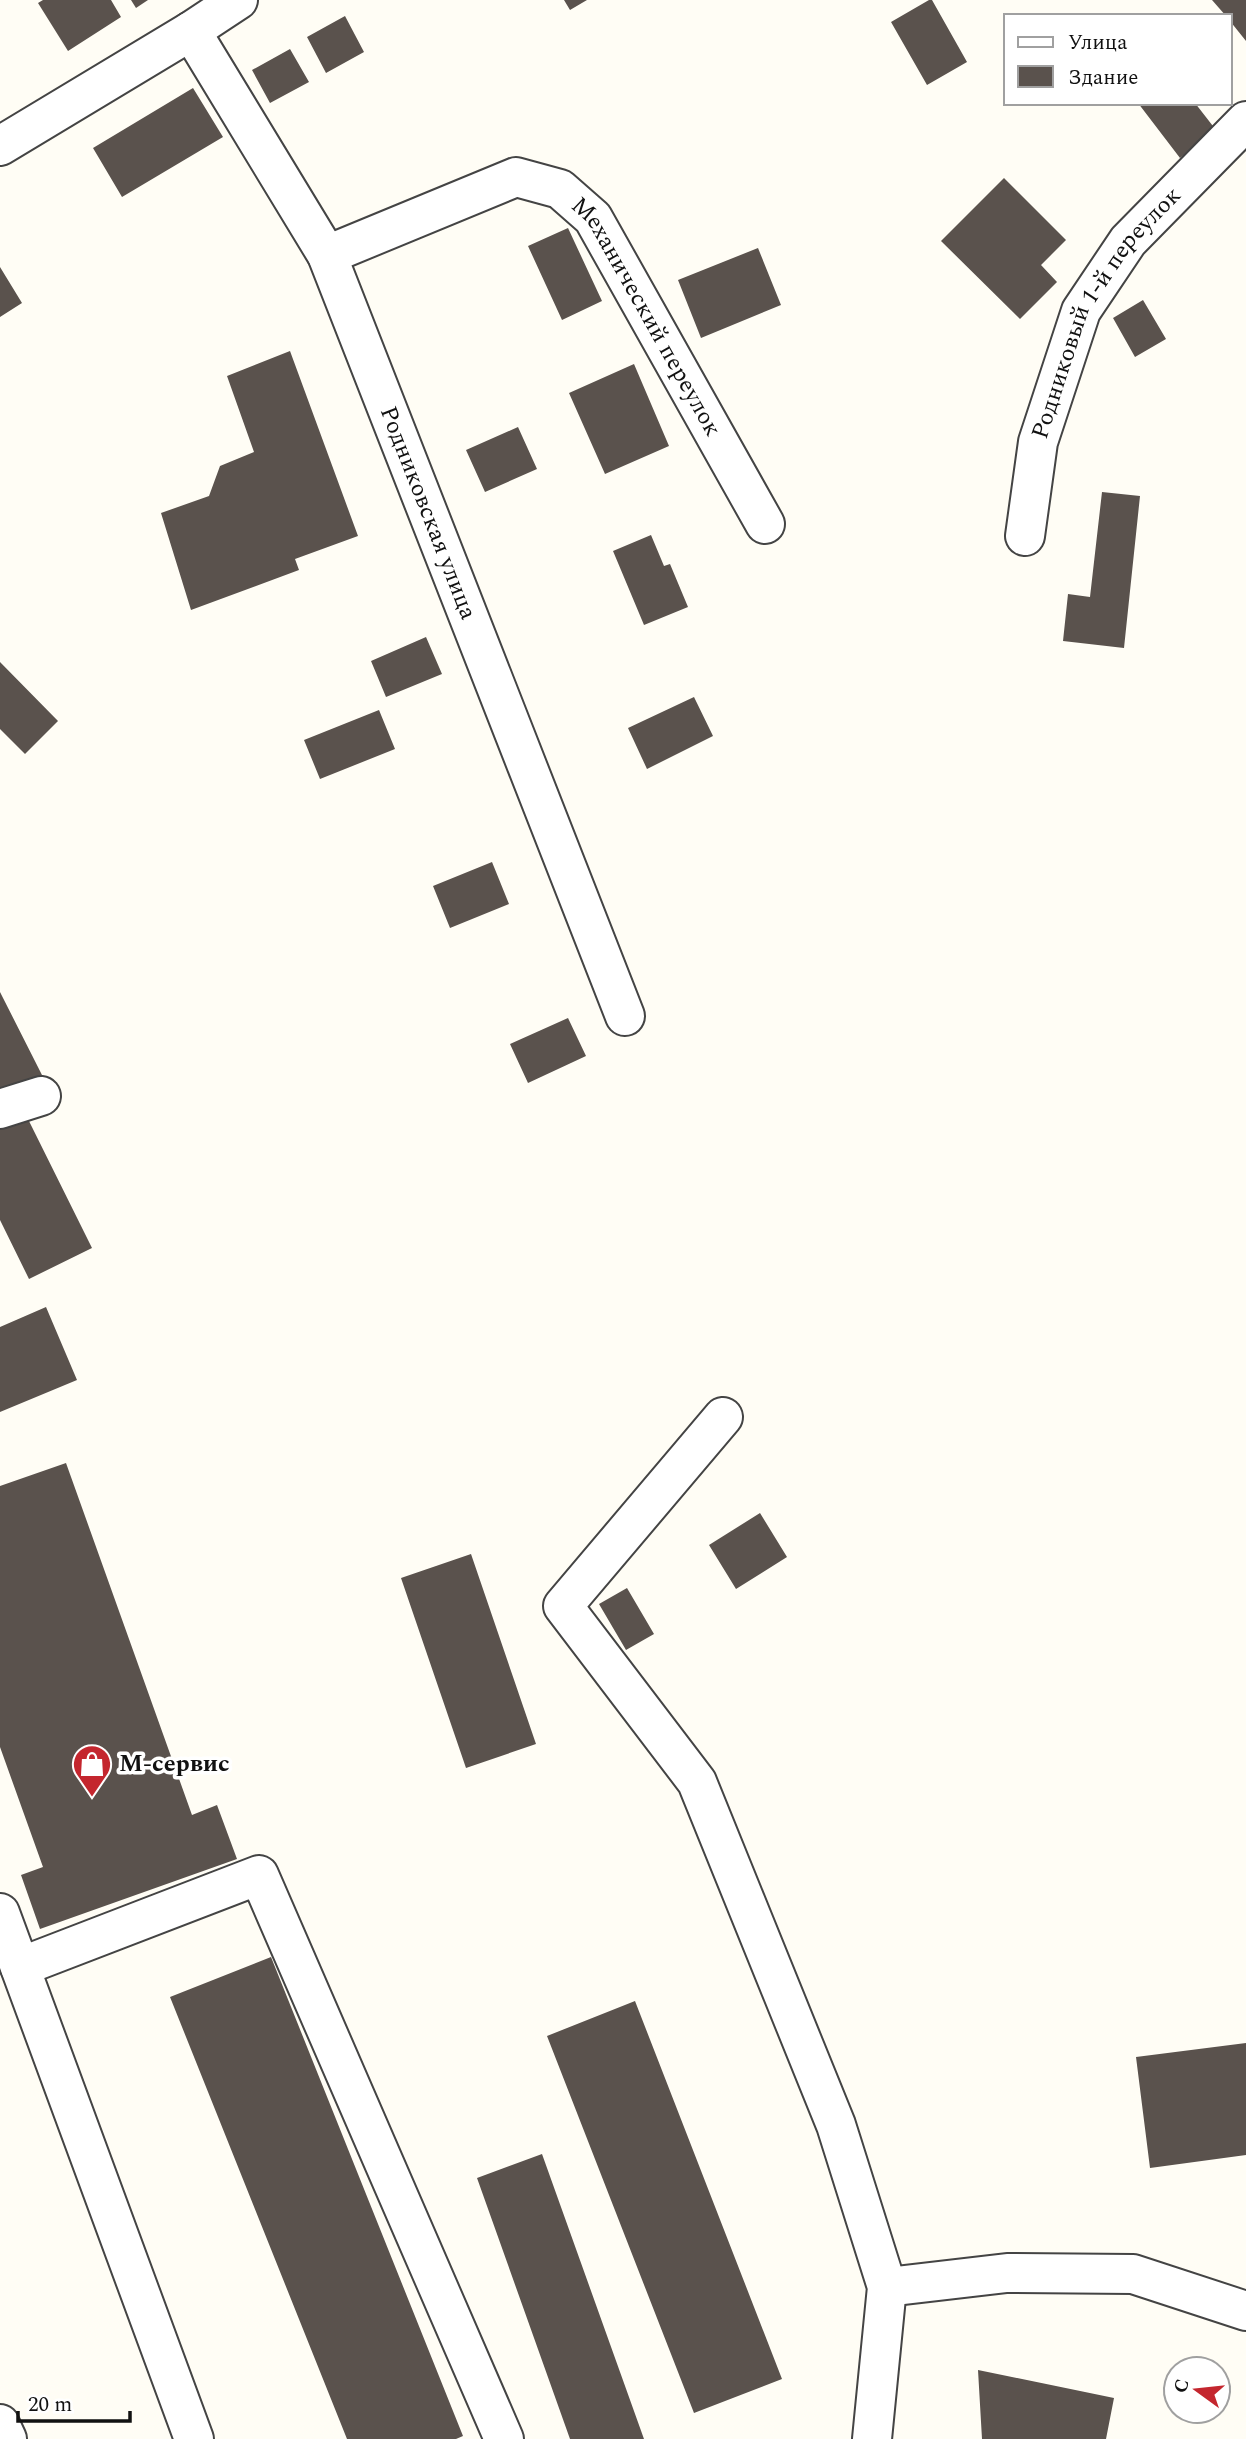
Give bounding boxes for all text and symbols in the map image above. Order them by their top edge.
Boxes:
legend [1004,14,1232,105]
text: Улица [1068,27,1128,59]
text: Здание [1068,62,1138,94]
street label: Родниковый 1-й переулок [1022,179,1190,444]
street label: Механический переулок [563,188,730,443]
street label: Родниковская улица [370,401,486,625]
shop icon: М-сервис [71,1743,113,1798]
place label: М-сервис [119,1746,230,1782]
north arrow [1162,2355,1232,2425]
text: С [1166,2376,1198,2396]
scale bar [18,2380,130,2424]
text: 20 m [28,2389,72,2421]

